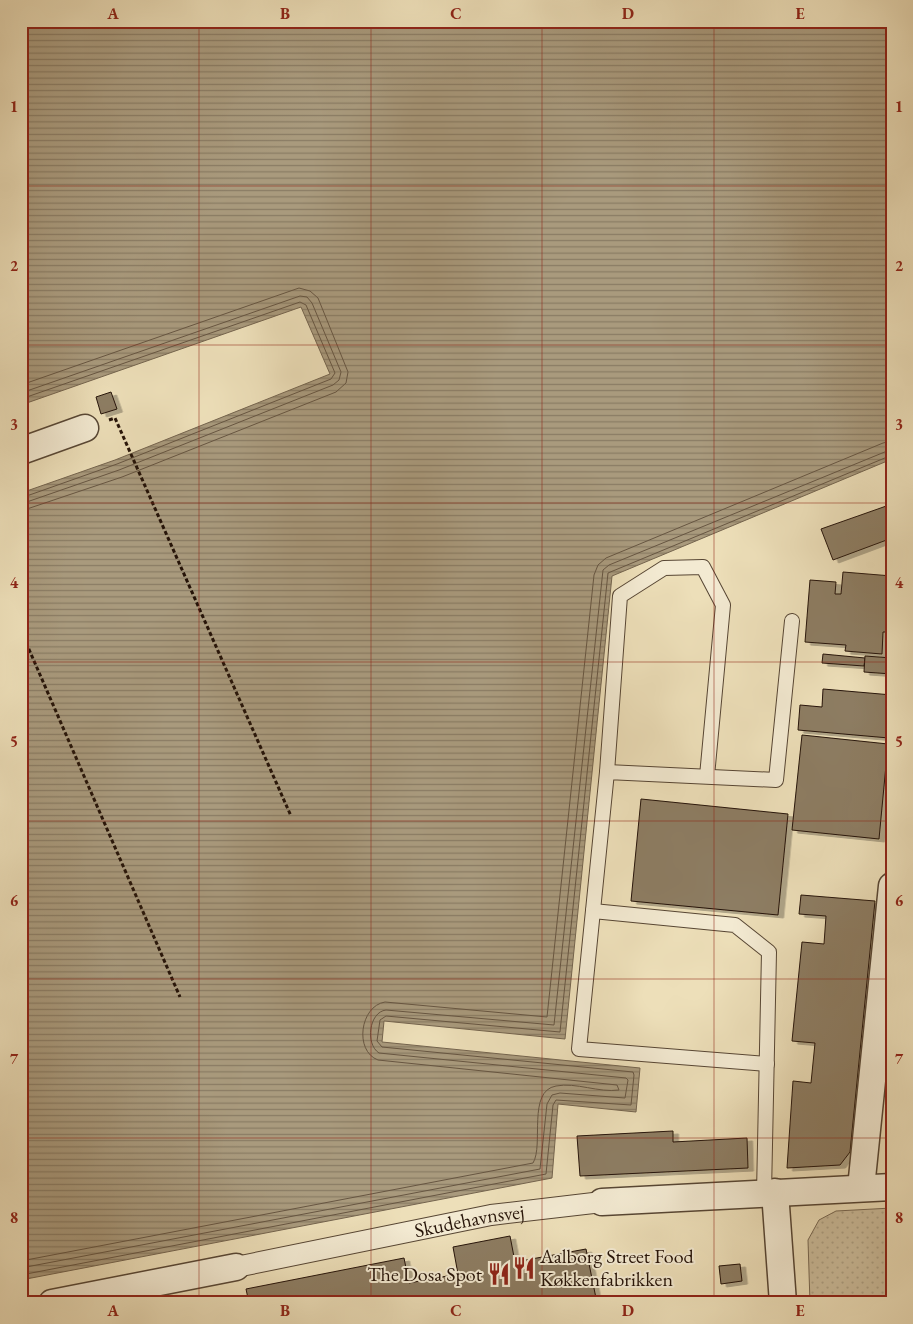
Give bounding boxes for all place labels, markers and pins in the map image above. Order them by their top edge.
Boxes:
place label: Aalborg Street Food Køkkenfabrikken [539,1243,695,1292]
restaurant icon: Aalborg Street Food Køkkenfabrikken [511,1255,537,1281]
place label: The Dosa Spot [367,1261,483,1287]
restaurant icon: The Dosa Spot [486,1261,512,1287]

